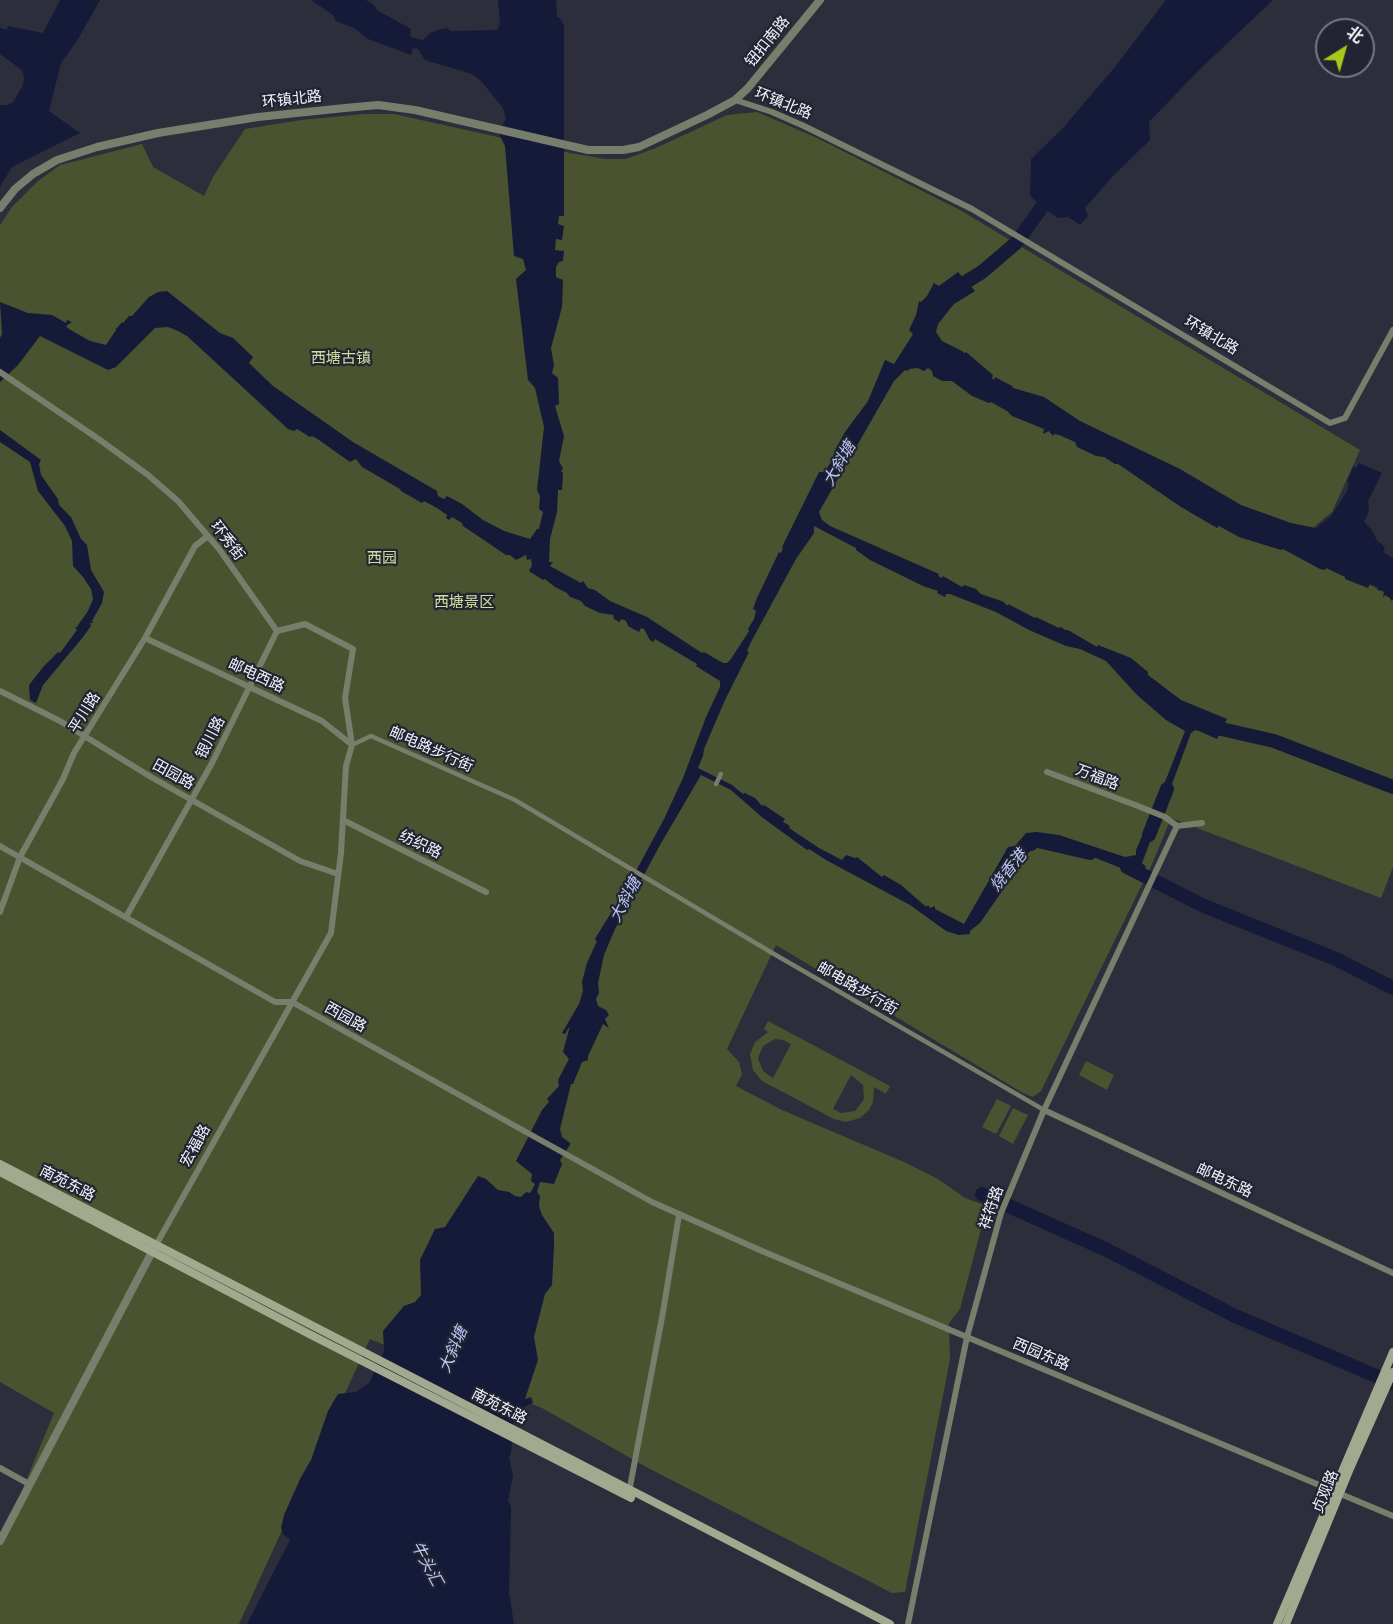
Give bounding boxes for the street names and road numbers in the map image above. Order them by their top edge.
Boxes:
street label: 钮扣南路 [742,13,794,71]
street label: 环镇北路 [752,84,814,124]
street label: 环镇北路 [261,88,323,112]
street label: 环镇北路 [1181,313,1241,359]
street label: 环秀街 [206,518,248,564]
street label: 邮电西路 [225,655,287,697]
street label: 平川路 [65,689,105,737]
street label: 银川路 [193,714,229,762]
street label: 邮电路步行街 [386,723,476,777]
street label: 田园路 [149,756,197,794]
street label: 万福路 [1073,762,1121,794]
street label: 纺织路 [396,827,444,863]
street label: 邮电路步行街 [814,959,900,1019]
street label: 西园路 [321,999,369,1037]
street label: 宏福路 [177,1122,215,1170]
street label: 邮电东路 [1193,1160,1255,1202]
street label: 南苑东路 [36,1162,98,1206]
street label: 祥符路 [976,1184,1008,1232]
street label: 西园东路 [1010,1335,1072,1375]
street label: 南苑东路 [468,1385,530,1429]
street label: 贞观路 [1309,1468,1343,1516]

